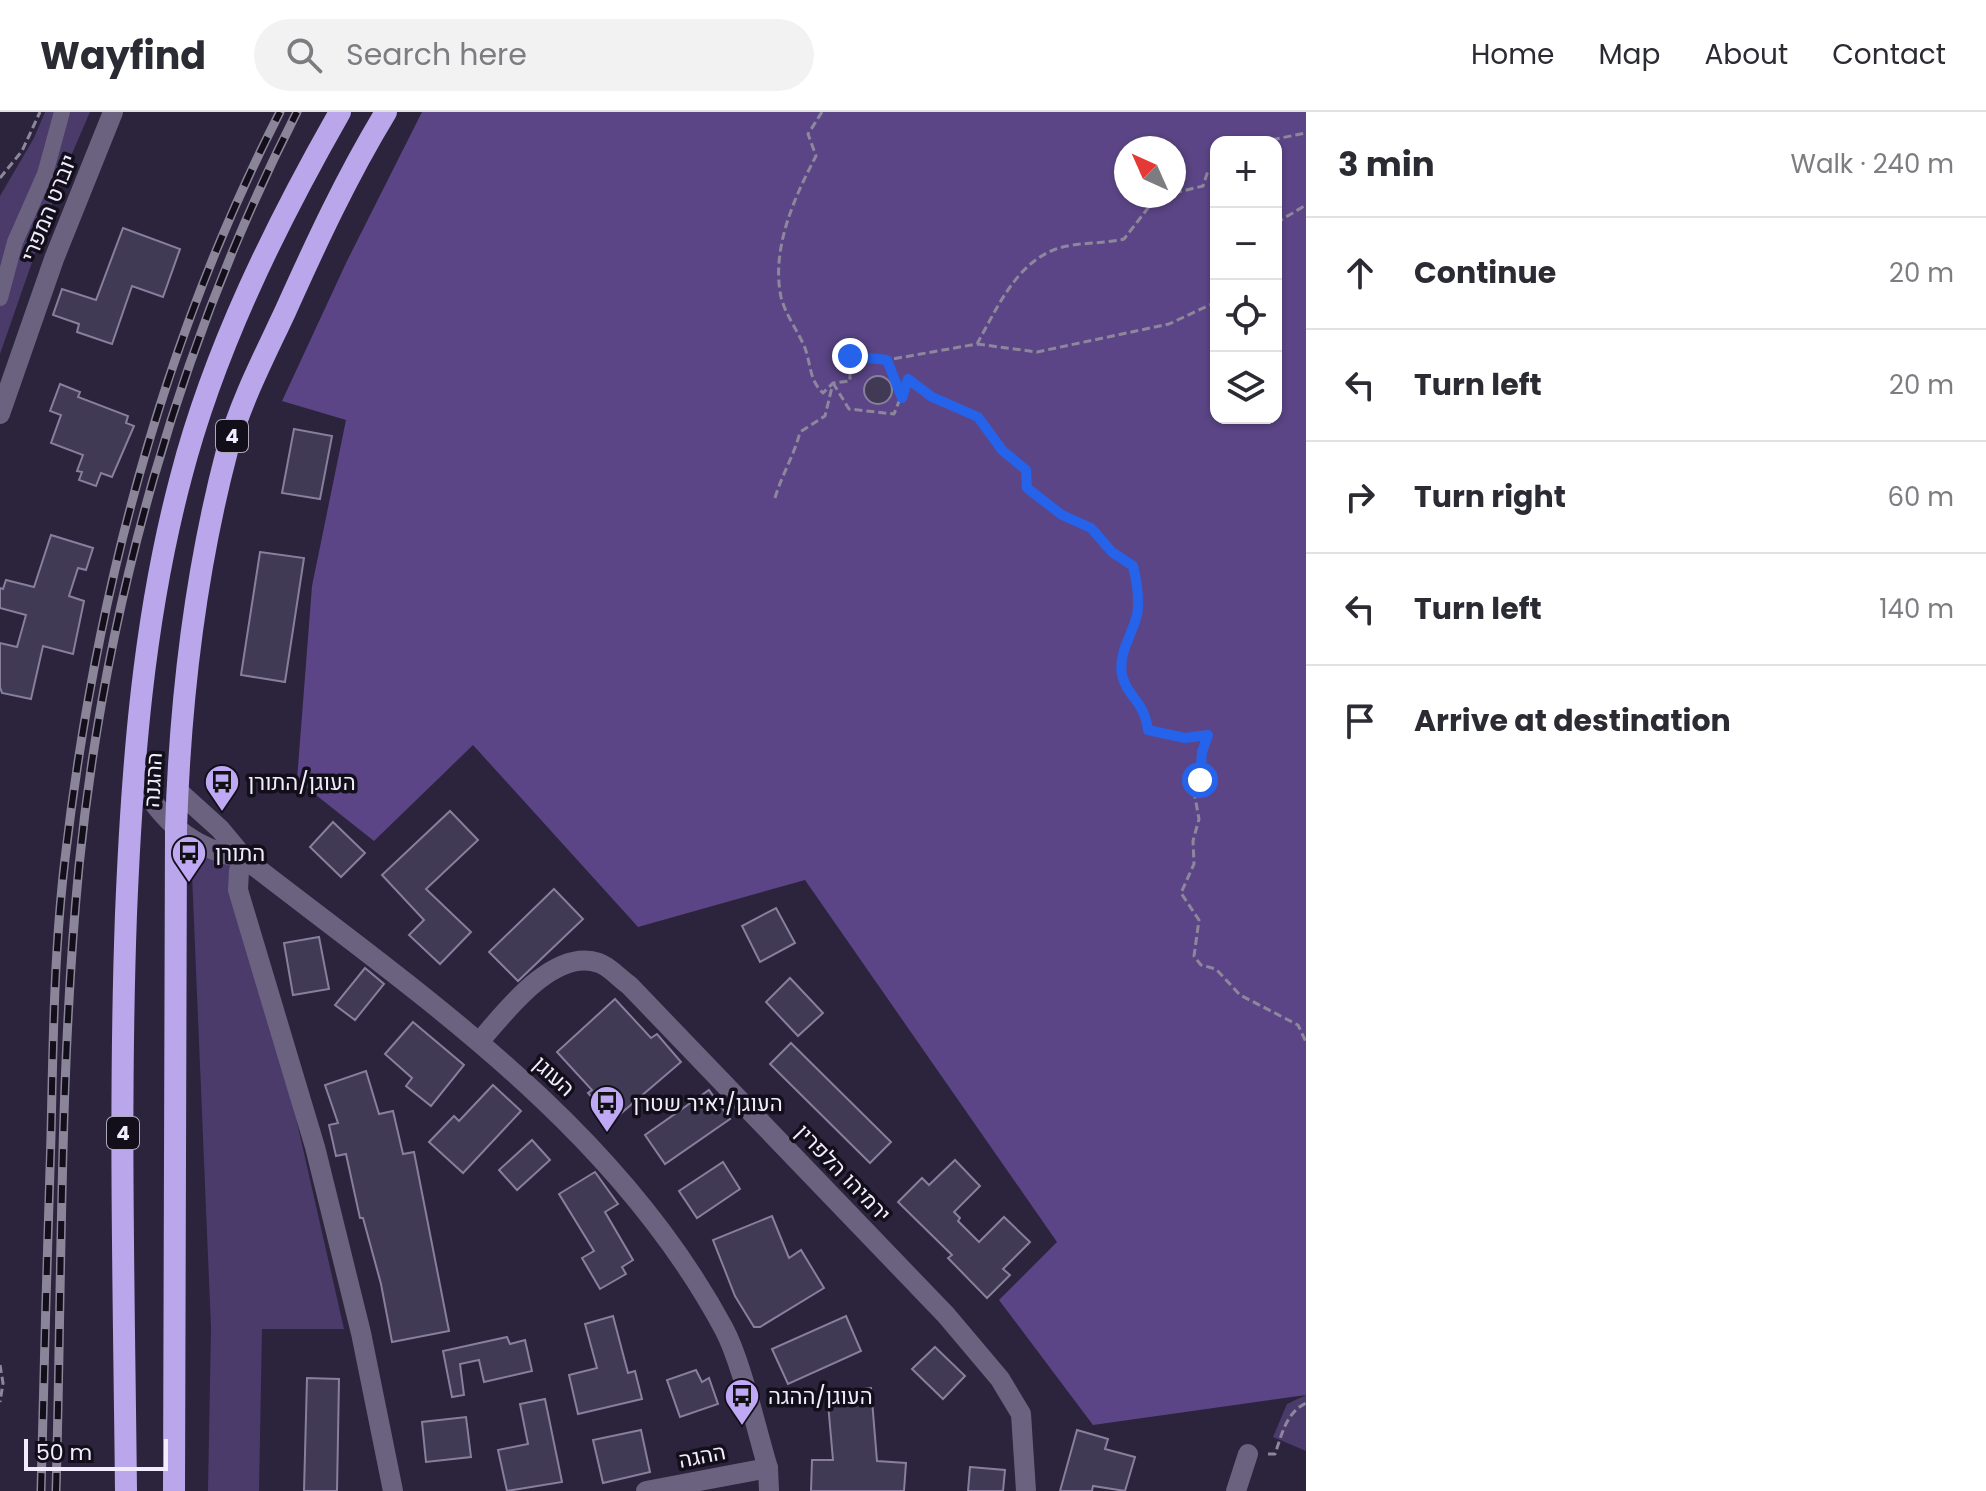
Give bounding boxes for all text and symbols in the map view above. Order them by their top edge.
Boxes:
search box [254,19,814,91]
text: Wayfind [40,29,206,82]
icon: search [282,33,326,77]
text: Search here [346,33,527,76]
text: Home [1471,35,1554,74]
text: Map [1598,35,1660,74]
text: About [1704,35,1788,74]
text: Contact [1832,35,1946,74]
north arrow [1114,136,1186,208]
map controls [1210,136,1282,424]
button: + [1210,136,1282,208]
text: 3 min [1338,140,1435,188]
text: Walk · 240 m [1791,146,1954,182]
street label: יוברט המפרי [13,150,85,266]
button: − [1210,208,1282,280]
icon: ahead [1338,251,1382,295]
text: Continue [1414,251,1556,294]
text: 20 m [1889,255,1954,291]
button: locate [1210,280,1282,352]
route end [832,338,868,374]
button: layers [1210,352,1282,424]
icon: left [1338,363,1382,407]
text: Turn left [1414,363,1542,406]
text: 20 m [1889,367,1954,403]
road number: 4 [216,420,248,452]
icon: right [1338,475,1382,519]
text: Turn right [1414,475,1566,518]
text: 60 m [1887,479,1954,515]
icon: left [1338,587,1382,631]
text: Turn left [1414,587,1542,630]
text: 140 m [1879,591,1954,627]
icon: arrive [1338,699,1382,743]
text: Arrive at destination [1414,699,1731,742]
street label: ההגנה [136,752,170,808]
route start [1182,762,1218,798]
bus stop icon: העוגן/התורן [203,763,241,813]
place label: העוגן/התורן [248,767,356,798]
bus stop icon: התורן [170,834,208,884]
place label: התורן [215,838,265,869]
street label: העוגן [526,1049,582,1103]
bus stop icon: העוגן/יאיר שטרן [588,1084,626,1134]
place label: העוגן/יאיר שטרן [633,1088,783,1119]
road number: 4 [107,1117,139,1149]
street label: ירמיהו הלפרין [788,1117,898,1229]
bus stop icon: העוגן/ההגה [723,1377,761,1427]
place label: העוגן/ההגה [768,1381,873,1412]
scale bar [24,1435,168,1471]
street label: ההגה [676,1436,728,1476]
text: 50 m [36,1437,92,1468]

